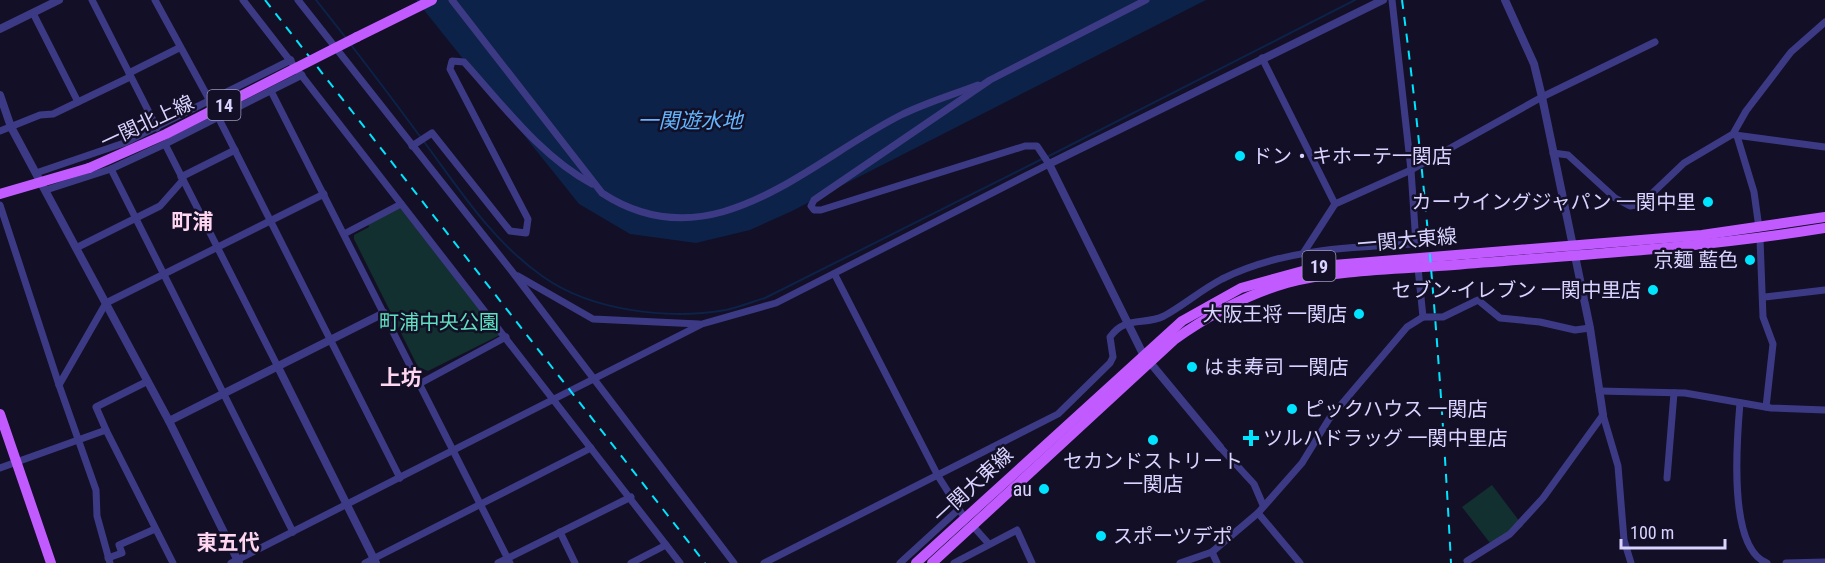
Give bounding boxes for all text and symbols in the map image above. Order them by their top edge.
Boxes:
street label: 一関北上線 [97,90,197,154]
road number: 14 [208,90,240,120]
water label: 一関遊水地 [638,109,744,133]
place label: ドン・キホーテ一関店 [1252,144,1452,168]
marker: ドン・キホーテ一関店 [1233,149,1247,163]
place label: カーウイングジャパン 一関中里 [1411,190,1696,214]
marker: カーウイングジャパン 一関中里 [1701,195,1715,209]
district label: 町浦 [171,210,213,234]
street label: 一関大東線 [1356,224,1458,256]
place label: 京麺 藍色 [1653,248,1738,272]
road number: 19 [1302,251,1336,281]
marker: 京麺 藍色 [1743,253,1757,267]
place label: セブン-イレブン 一関中里店 [1391,278,1641,302]
marker: セブン-イレブン 一関中里店 [1646,283,1660,297]
place label: 大阪王将 一関店 [1202,302,1347,326]
marker: 大阪王将 一関店 [1352,307,1366,321]
park label: 町浦中央公園 [379,310,499,334]
place label: はま寿司 一関店 [1204,355,1349,379]
marker: はま寿司 一関店 [1185,360,1199,374]
district label: 上坊 [380,366,422,390]
place label: ピックハウス 一関店 [1304,397,1488,421]
marker: ピックハウス 一関店 [1285,402,1299,416]
place label: ツルハドラッグ 一関中里店 [1263,426,1508,450]
marker: ツルハドラッグ 一関中里店 [1244,431,1258,445]
marker: セカンドストリート 一関店 [1146,433,1160,447]
street label: 一関大東線 [928,442,1018,528]
place label: セカンドストリート 一関店 [1063,449,1243,496]
place label: au [1013,477,1032,501]
marker: au [1037,482,1051,496]
scale bar [1621,512,1724,550]
text: 100 m [1630,522,1674,543]
place label: スポーツデポ [1113,524,1233,548]
marker: スポーツデポ [1094,529,1108,543]
district label: 東五代 [197,531,260,555]

